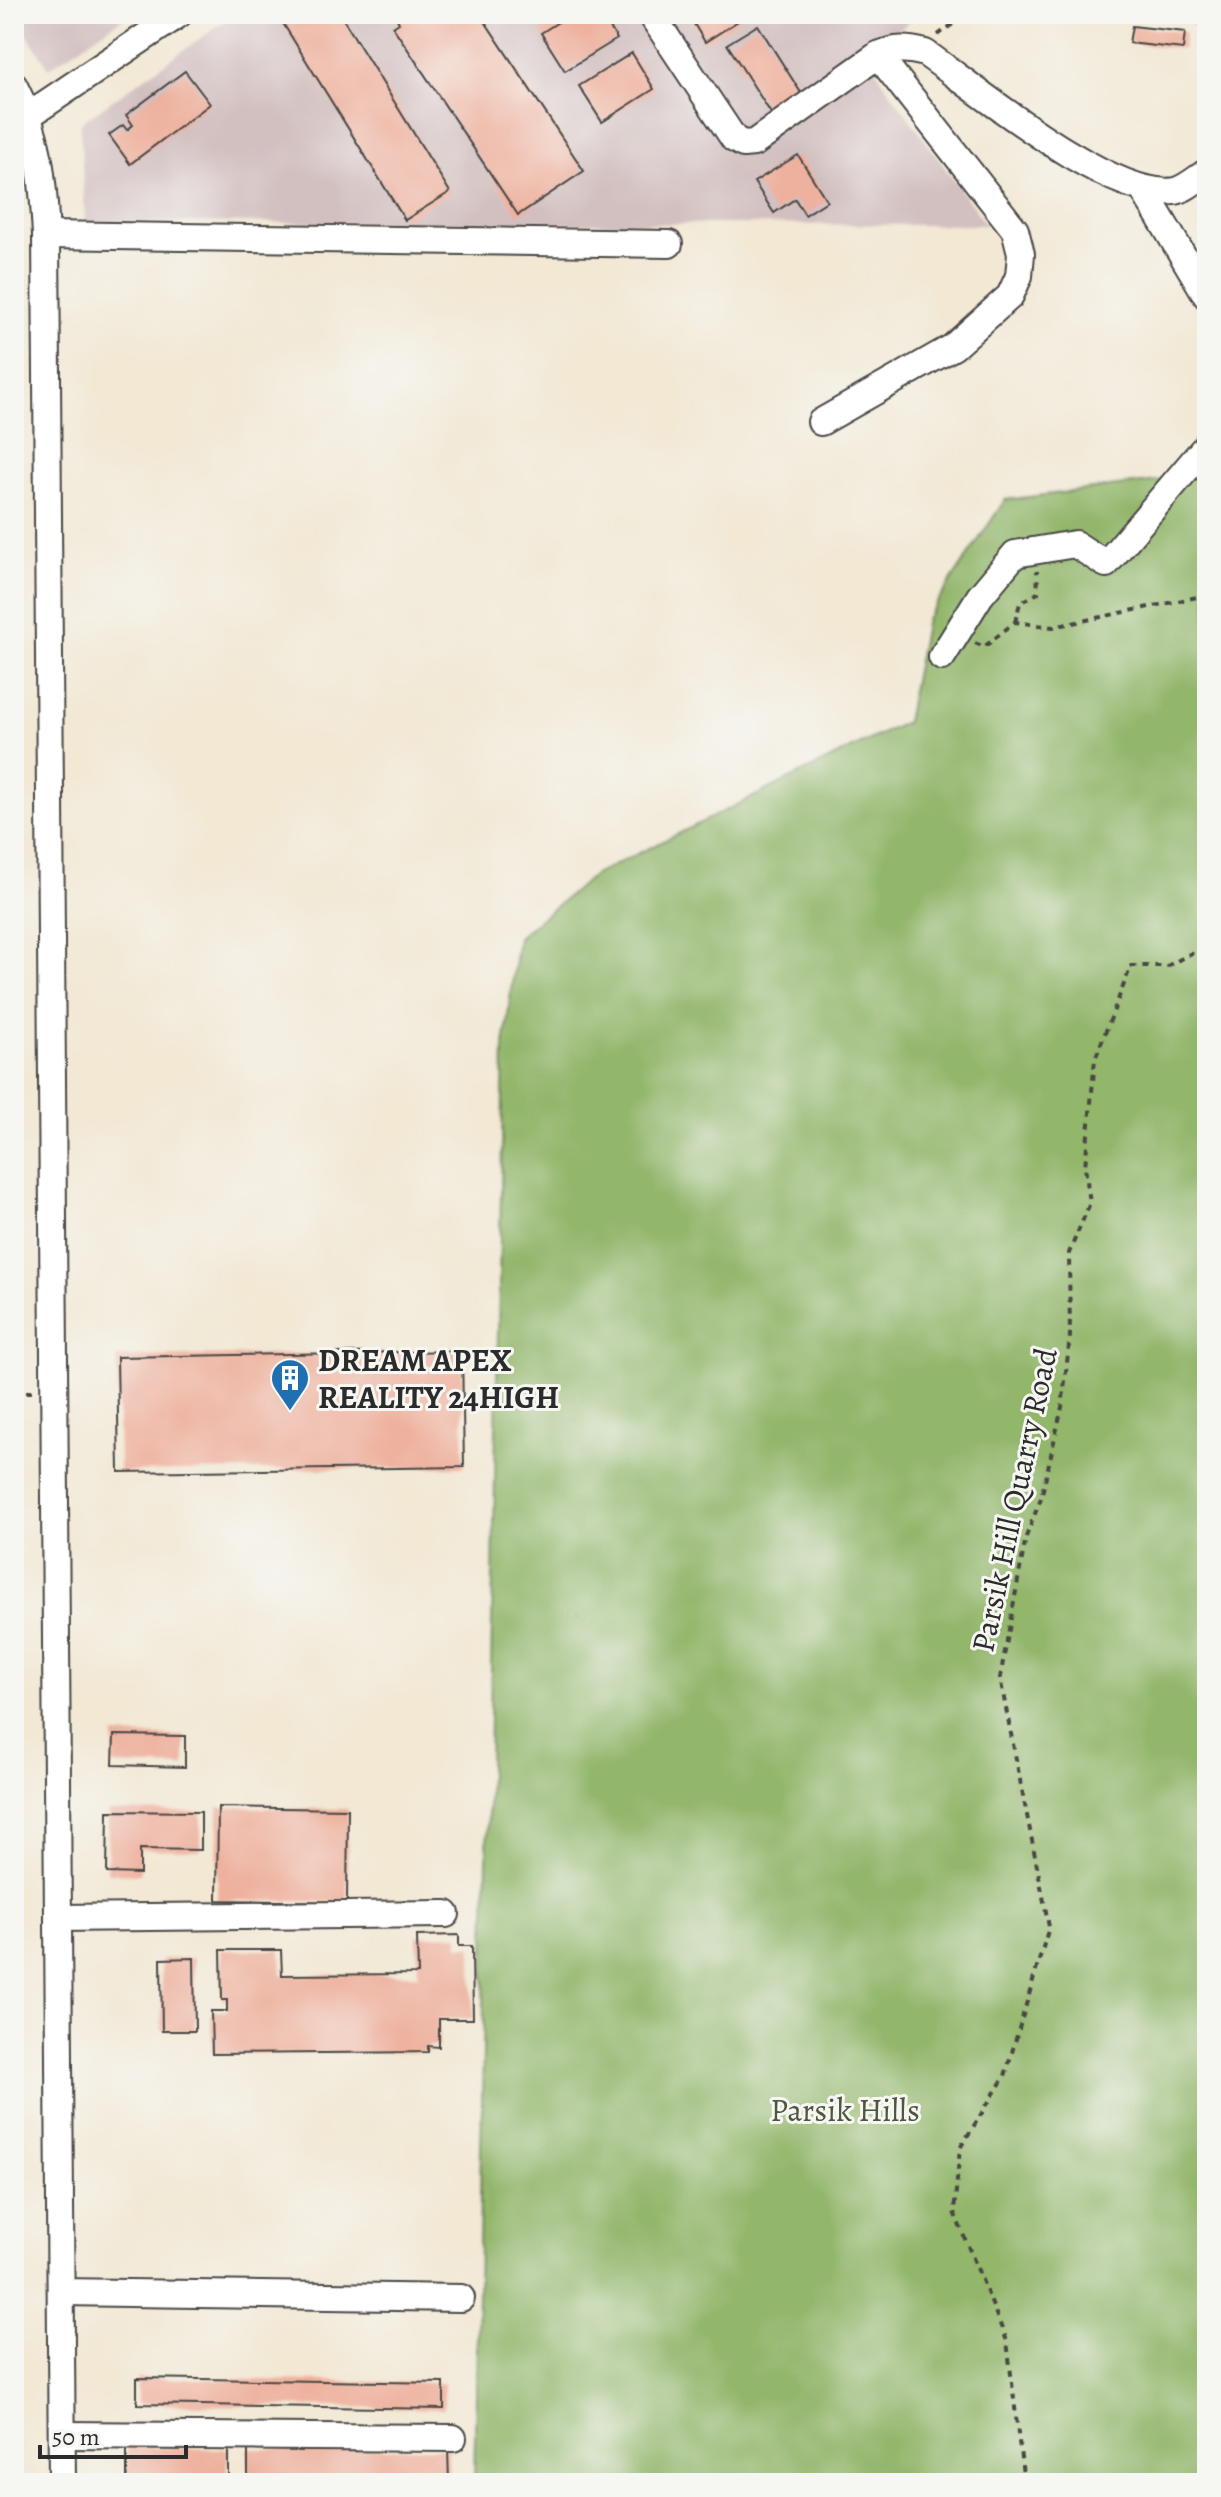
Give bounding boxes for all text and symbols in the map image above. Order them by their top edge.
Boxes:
place label: DREAM APEX REALITY 24HIGH [318,1338,559,1419]
street label: Parsik Hill Quarry Road [960,1343,1068,1656]
building icon: DREAM APEX REALITY 24HIGH [269,1357,311,1412]
park label: Parsik Hills [770,2088,920,2132]
scale bar [40,2409,186,2459]
text: 50 m [52,2421,100,2453]

